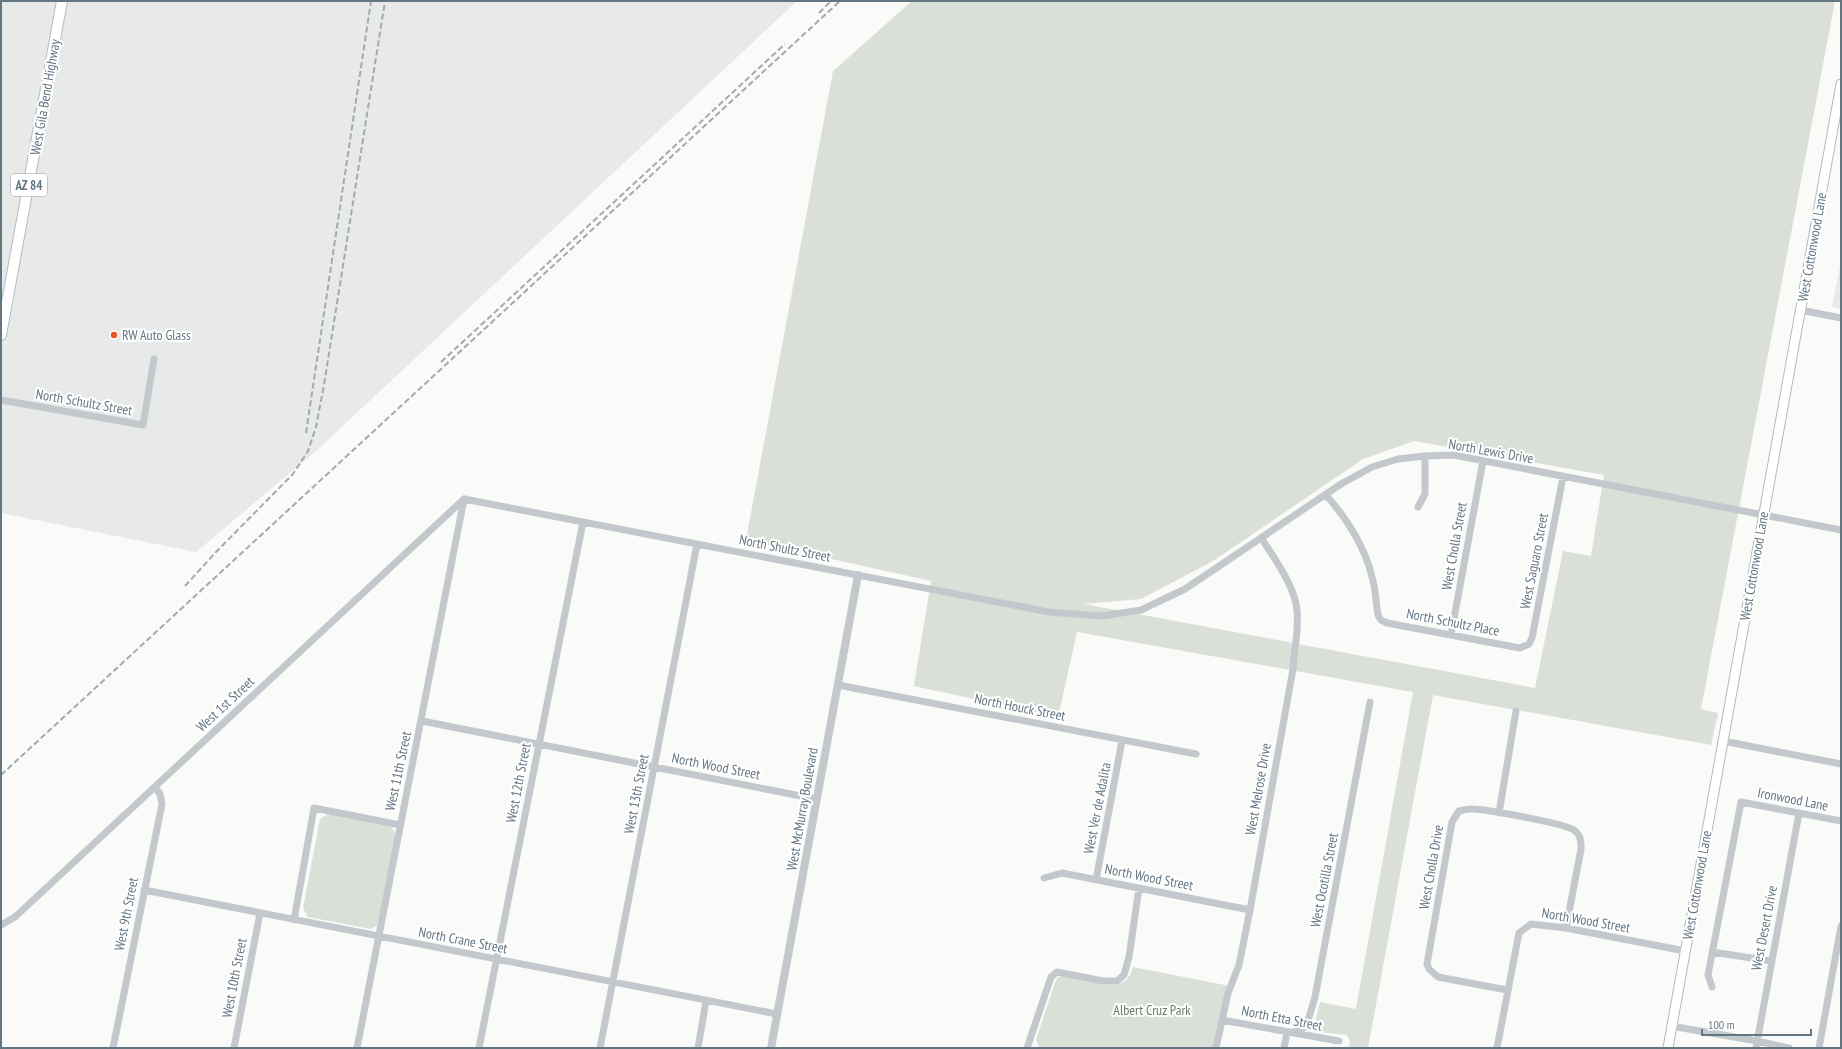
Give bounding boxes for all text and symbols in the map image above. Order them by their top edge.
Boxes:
street label: West Gila Bend Highway [26,37,64,156]
road number: AZ 84 [11,174,47,196]
street label: West Cottonwood Lane [1794,191,1830,303]
place label: RW Auto Glass [122,326,191,344]
marker: RW Auto Glass [109,330,119,340]
street label: North Schultz Street [34,385,134,419]
street label: North Lewis Drive [1447,435,1535,467]
street label: West Cholla Street [1437,501,1471,591]
street label: West Cottonwood Lane [1736,510,1772,622]
street label: West Saguaro Street [1516,511,1552,611]
street label: North Shultz Street [738,530,832,566]
street label: North Schultz Place [1405,604,1501,640]
street label: West 1st Street [192,672,258,736]
street label: North Houck Street [973,689,1067,725]
street label: West 11th Street [381,729,415,812]
street label: West 12th Street [501,741,535,824]
street label: West Melrose Drive [1241,741,1275,836]
street label: West McMurray Boulevard [782,746,822,872]
street label: North Wood Street [670,749,762,783]
street label: West 13th Street [619,752,653,835]
street label: West Ver de Adalita [1079,761,1115,855]
street label: Ironwood Lane [1756,783,1830,815]
street label: West Cholla Drive [1415,823,1447,911]
street label: West Cottonwood Lane [1679,829,1715,941]
street label: West Ocotilla Street [1306,831,1342,929]
street label: North Wood Street [1103,860,1195,894]
street label: West 9th Street [110,876,142,952]
street label: West Desert Drive [1747,884,1781,972]
street label: North Wood Street [1540,903,1632,937]
street label: North Crane Street [417,923,509,957]
street label: West 10th Street [217,936,251,1019]
park label: Albert Cruz Park [1113,1001,1191,1019]
street label: North Etta Street [1240,1001,1324,1035]
scale bar [1702,1011,1811,1037]
text: 100 m [1708,1017,1735,1032]

